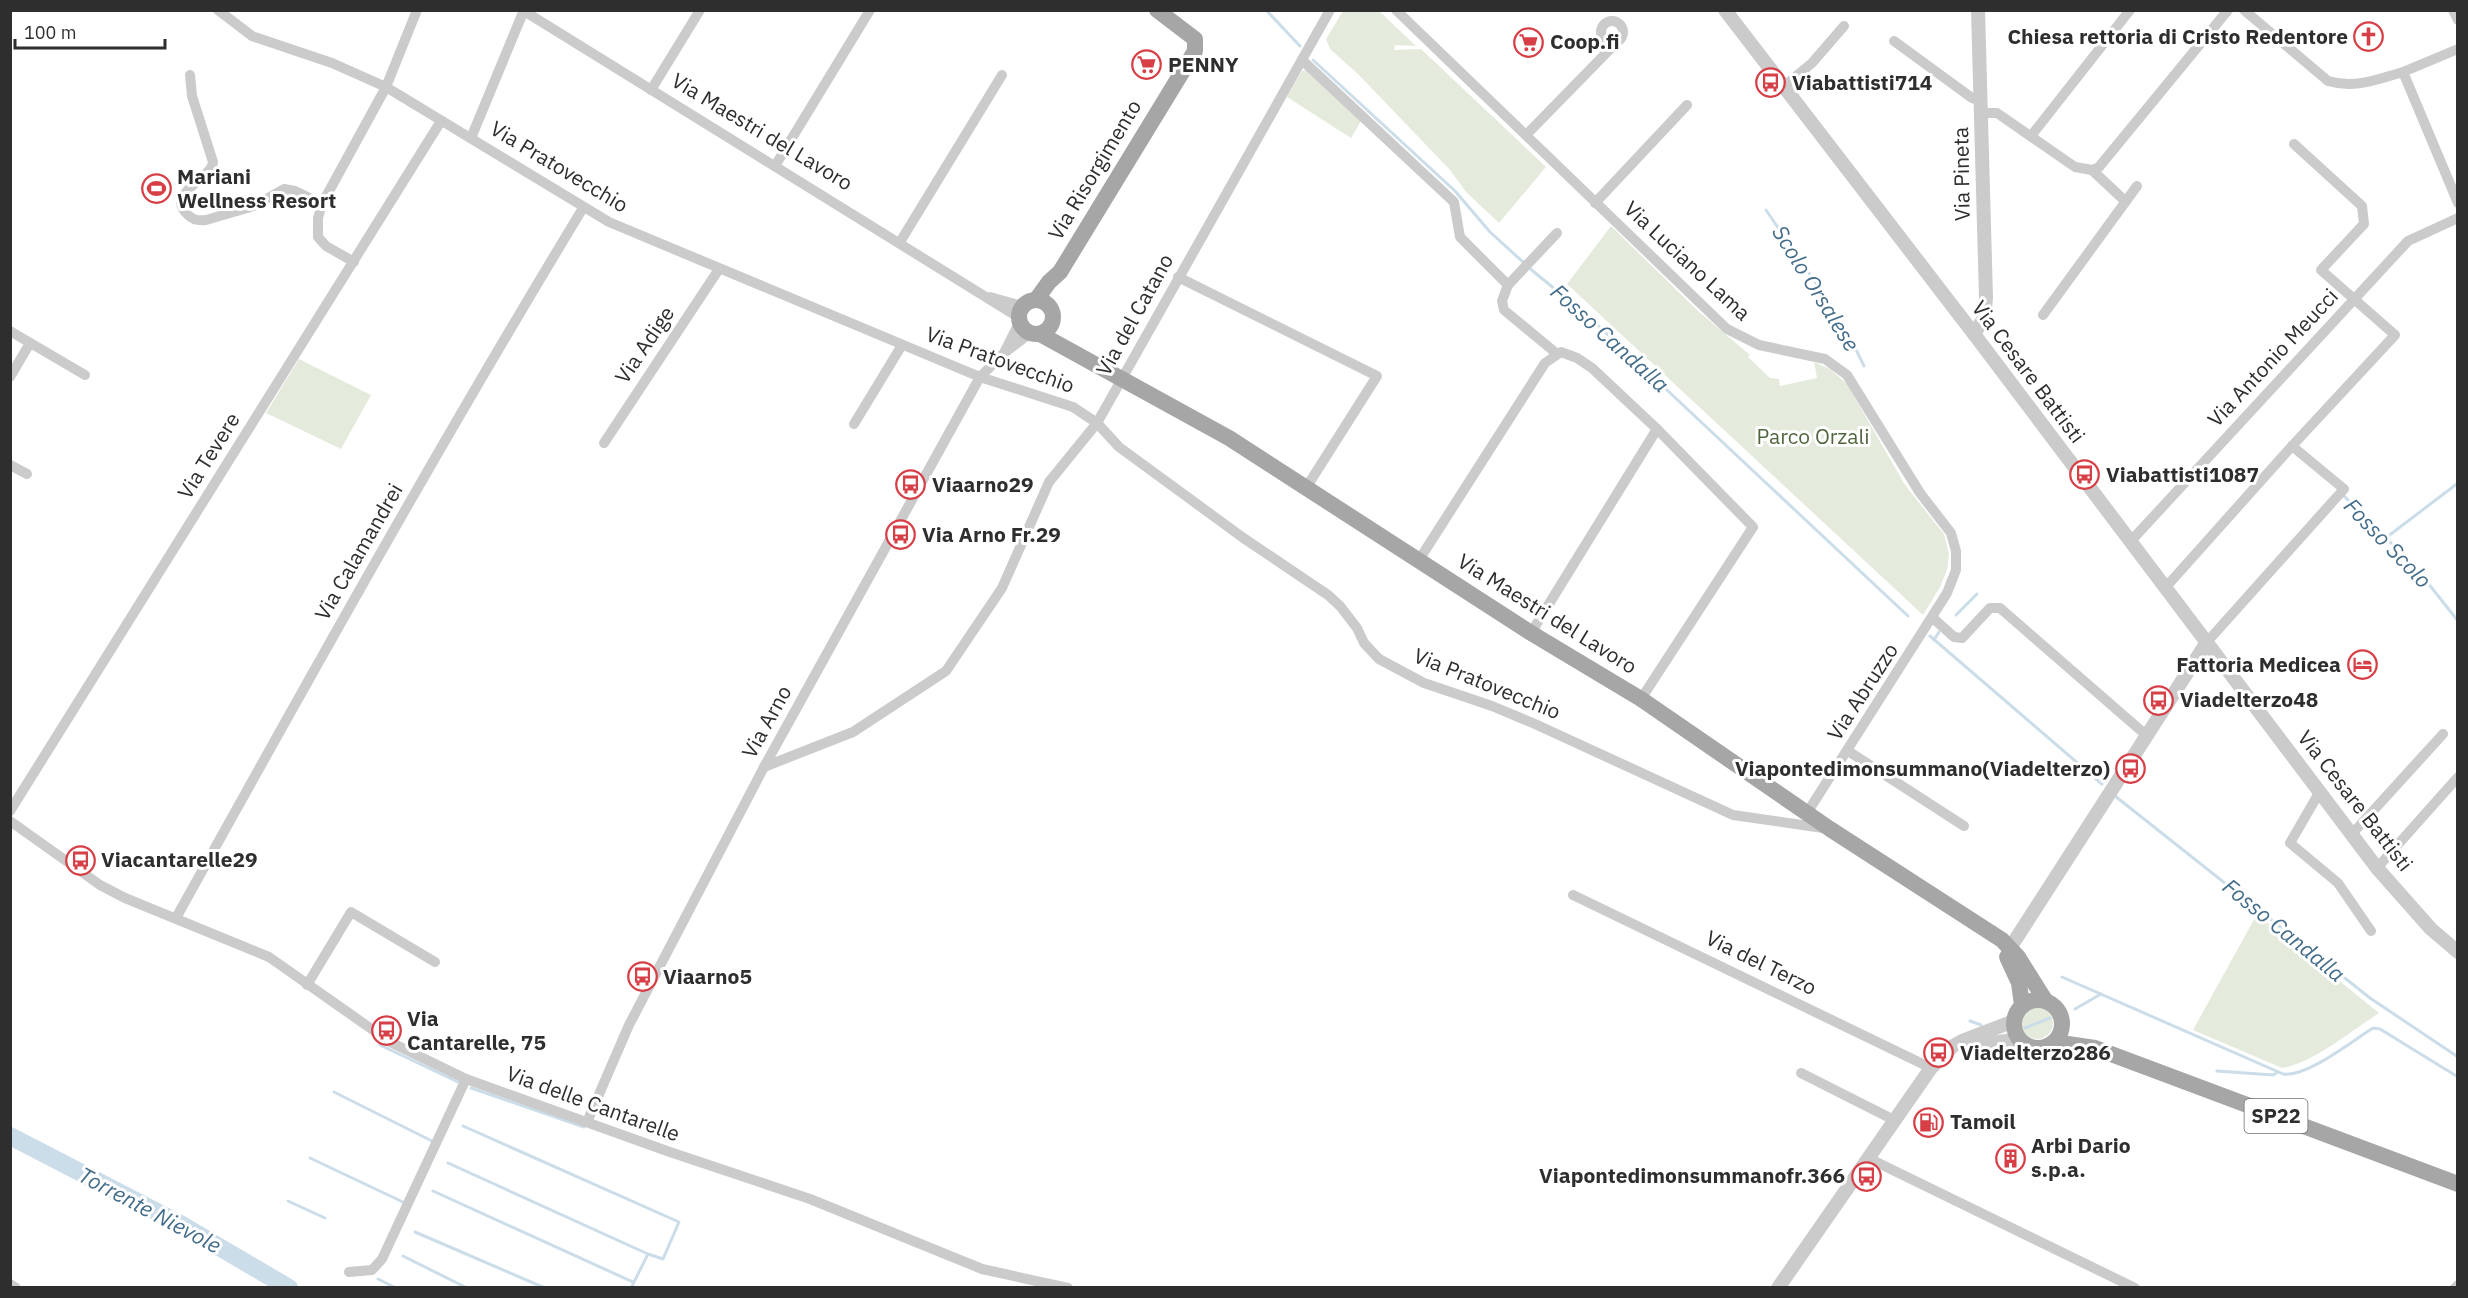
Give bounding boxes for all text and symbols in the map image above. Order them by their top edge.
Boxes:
scale bar [15,12,165,50]
text: 100 m [24,21,76,44]
church icon: Chiesa rettoria di Cristo Redentore [2353,21,2385,53]
place label: Chiesa rettoria di Cristo Redentore [2007,22,2348,50]
supermarket icon: Coop.fi [1513,26,1545,58]
place label: Coop.fi [1550,27,1620,55]
supermarket icon: PENNY [1131,49,1163,81]
place label: PENNY [1168,50,1239,78]
street label: Via Maestri del Lavoro [667,66,858,196]
bus stop icon: Viabattisti714 [1755,67,1787,99]
place label: Viabattisti714 [1792,68,1932,96]
street label: Via Risorgimento [1041,94,1147,245]
street label: Via Pratovecchio [485,114,634,218]
street label: Via Pineta [1946,127,1976,221]
place label: Mariani Wellness Resort [177,162,336,214]
sports icon: Mariani Wellness Resort [140,173,172,205]
street label: Via Luciano Lama [1618,194,1757,326]
water label: Scolo Orsalese [1766,219,1867,356]
street label: Via del Catano [1089,249,1179,380]
water label: Fosso Candalla [1545,277,1676,398]
street label: Via Antonio Meucci [2201,282,2344,432]
street label: Via Cesare Battisti [1966,294,2092,448]
street label: Via Adige [608,300,680,389]
street label: Via Pratovecchio [922,319,1078,399]
street label: Via Tevere [171,407,246,504]
park label: Parco Orzali [1757,422,1869,450]
bus stop icon: Viabattisti1087 [2069,459,2101,491]
place label: Viabattisti1087 [2106,460,2259,488]
bus stop icon: Viaarno29 [895,469,927,501]
place label: Viaarno29 [932,470,1034,498]
street label: Via Calamandrei [308,478,409,625]
water label: Fosso Scolo [2338,491,2439,594]
bus stop icon: Via Arno Fr.29 [885,519,917,551]
place label: Via Arno Fr.29 [922,520,1061,548]
street label: Via Maestri del Lavoro [1453,547,1643,680]
street label: Via Abruzzo [1820,637,1904,745]
street label: Via Pratovecchio [1410,641,1565,725]
hotel icon: Fattoria Medicea [2346,649,2378,681]
place label: Fattoria Medicea [2176,650,2341,678]
street label: Via Arno [735,680,798,763]
bus stop icon: Viadelterzo48 [2143,684,2175,716]
place label: Viadelterzo48 [2180,685,2318,713]
street label: Via Cesare Battisti [2292,724,2420,877]
bus stop icon: Viapontedimonsummano(Viadelterzo) [2115,753,2147,785]
place label: Viapontedimonsummano(Viadelterzo) [1735,754,2110,782]
bus stop icon: Viacantarelle29 [64,844,96,876]
place label: Viacantarelle29 [101,845,258,873]
water label: Fosso Candalla [2217,871,2352,988]
street label: Via del Terzo [1701,923,1821,1001]
bus stop icon: Viaarno5 [626,961,658,993]
place label: Viaarno5 [663,962,752,990]
place label: Via Cantarelle, 75 [407,1004,546,1056]
bus stop icon: Via Cantarelle, 75 [370,1015,402,1047]
bus stop icon: Viadelterzo286 [1923,1037,1955,1069]
place label: Viadelterzo286 [1960,1038,2111,1066]
street label: Via delle Cantarelle [503,1059,684,1147]
road number: SP22 [2244,1099,2308,1133]
fuel station icon: Tamoil [1913,1106,1945,1138]
place label: Tamoil [1950,1107,2016,1135]
place label: Arbi Dario s.p.a. [2031,1131,2131,1183]
building icon: Arbi Dario s.p.a. [1994,1142,2026,1174]
water label: Torrente Nievole [74,1160,227,1259]
bus stop icon: Viapontedimonsummanofr.366 [1850,1160,1882,1192]
place label: Viapontedimonsummanofr.366 [1539,1161,1845,1189]

